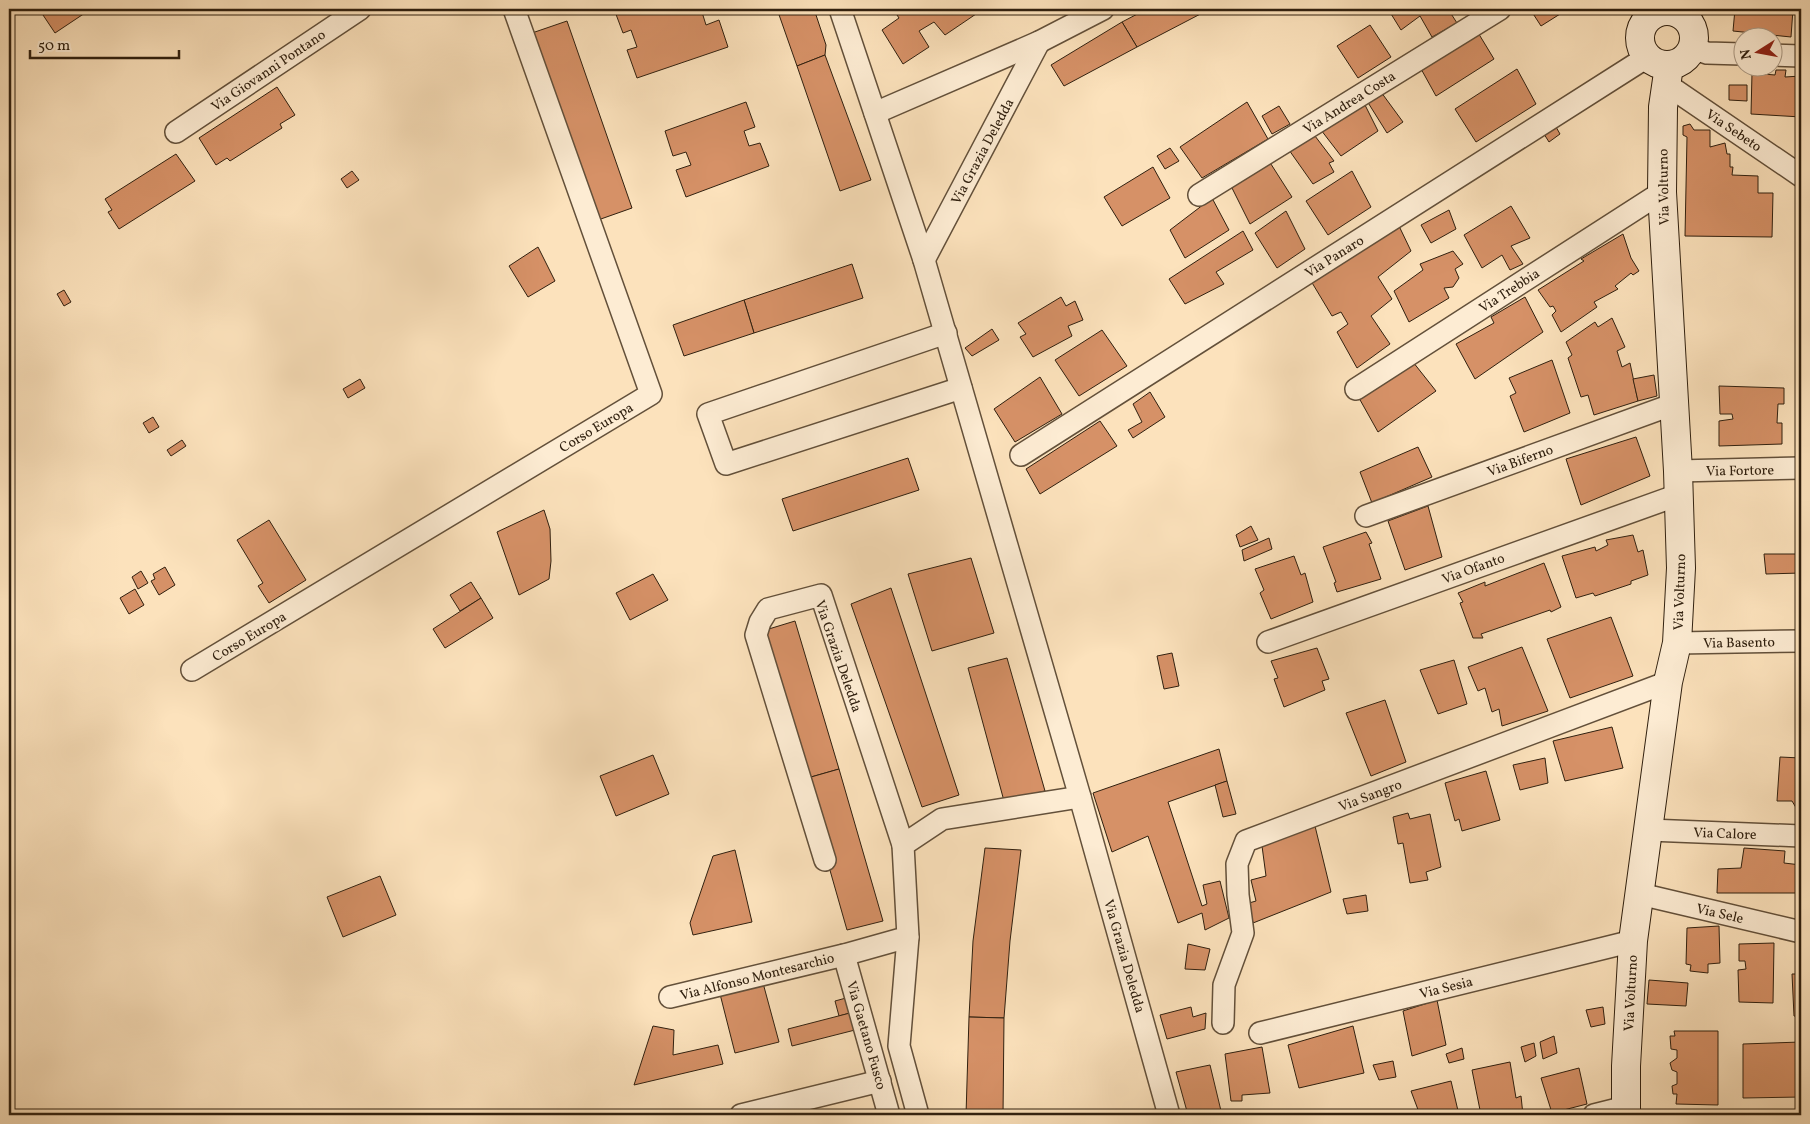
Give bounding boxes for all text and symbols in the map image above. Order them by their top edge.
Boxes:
street label: Via Giovanni Pontano [208,26,330,117]
scale bar [30,28,179,60]
north arrow [1732,28,1782,78]
text: 50 m [38,36,70,57]
text: N [1736,47,1757,61]
street label: Via Andrea Costa [1300,67,1400,139]
street label: Via Grazia Deledda [947,95,1019,208]
street label: Via Sebeto [1701,106,1765,157]
street label: Via Volturno [1654,148,1675,226]
street label: Via Panaro [1302,232,1368,283]
street label: Via Trebbia [1476,264,1544,318]
street label: Corso Europa [556,399,637,458]
street label: Via Biferno [1485,441,1556,482]
street label: Via Fortore [1706,461,1775,482]
street label: Via Ofanto [1440,549,1508,590]
street label: Via Volturno [1670,553,1691,631]
street label: Via Grazia Deledda [809,598,866,715]
street label: Corso Europa [209,608,290,667]
street label: Via Basento [1703,633,1775,654]
street label: Via Sangro [1336,776,1405,817]
street label: Via Calore [1693,824,1757,845]
street label: Via Grazia Deledda [1098,897,1149,1015]
street label: Via Sele [1694,900,1746,929]
street label: Via Alfonso Montesarchio [678,949,837,1006]
street label: Via Volturno [1620,954,1643,1032]
street label: Via Sesia [1418,973,1475,1004]
street label: Via Gaetano Fusco [841,979,890,1092]

